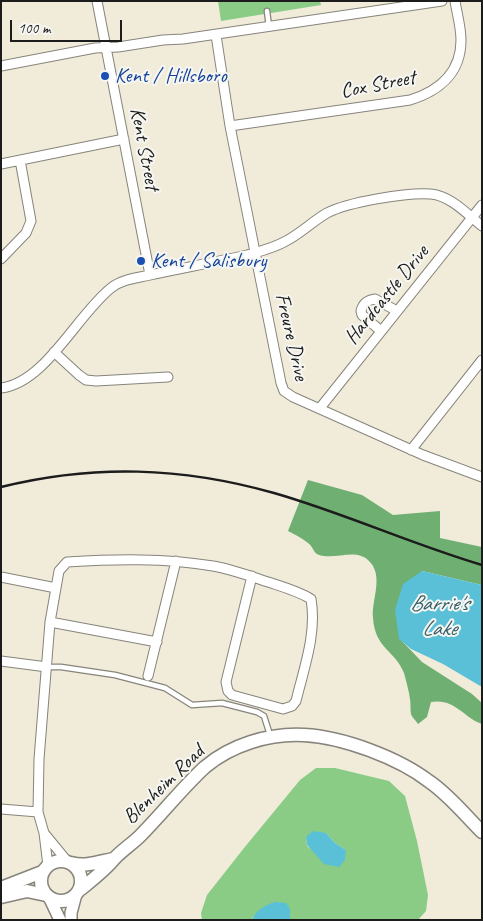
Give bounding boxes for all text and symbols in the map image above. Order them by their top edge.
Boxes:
scale bar [12,10,125,42]
text: 100 m [18,19,50,38]
place label: Kent / Hillsboro [115,63,227,89]
street label: Cox Street [339,65,417,105]
marker: Kent / Hillsboro [99,70,111,82]
street label: Kent Street [124,106,164,192]
street label: Hardcastle Drive [339,240,435,350]
place label: Kent / Salisbury [151,248,266,274]
marker: Kent / Salisbury [135,255,147,267]
street label: Freure Drive [269,291,313,383]
water label: Barrie's Lake [410,591,468,642]
street label: Blenheim Road [118,740,210,830]

